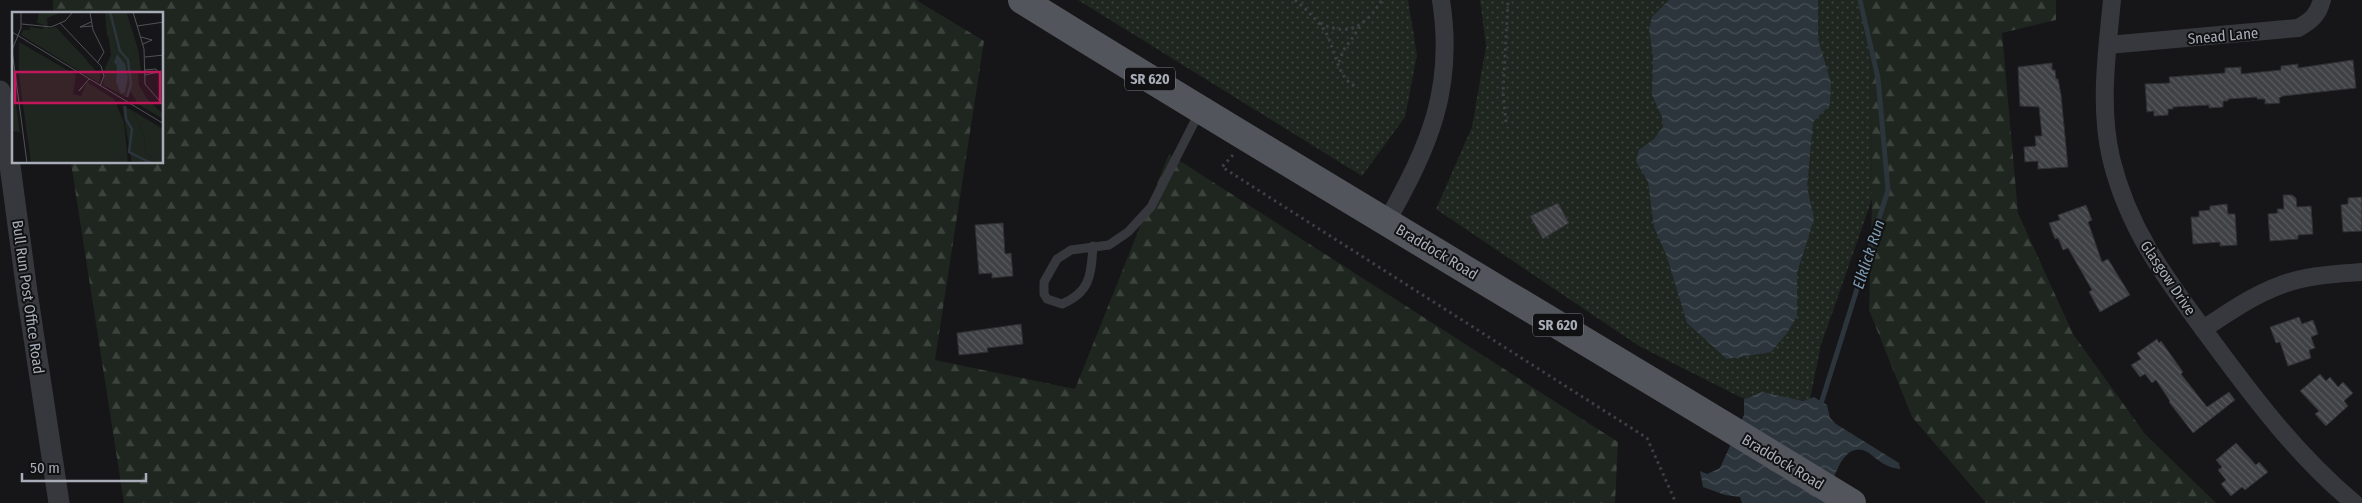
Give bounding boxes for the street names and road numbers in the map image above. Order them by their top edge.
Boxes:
street label: Snead Lane [2187,24,2259,48]
road number: SR 620 [1125,68,1175,90]
street label: Bull Run Post Office Road [8,219,48,375]
street label: Braddock Road [1393,221,1481,283]
street label: Glasgow Drive [2137,237,2199,319]
road number: SR 620 [1533,314,1583,336]
street label: Braddock Road [1739,431,1827,493]

